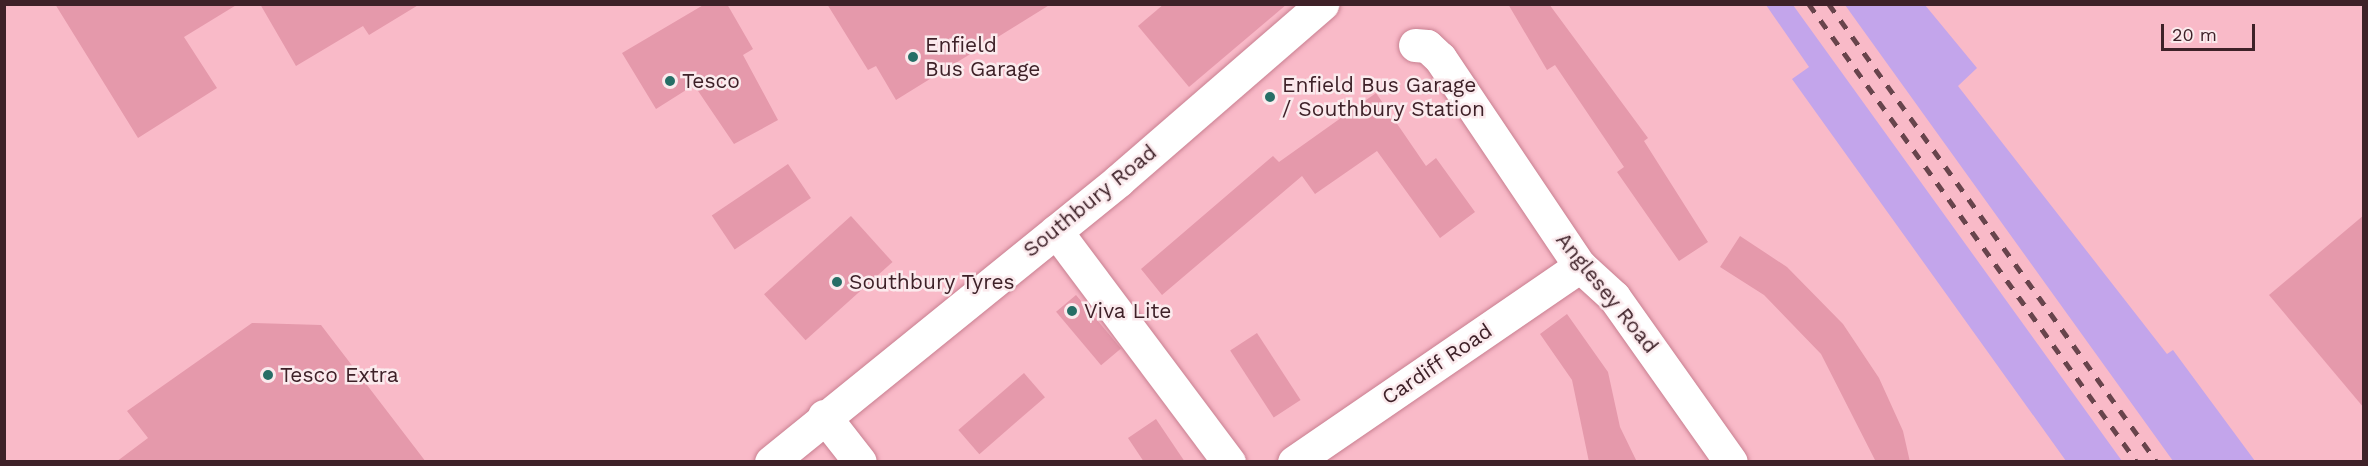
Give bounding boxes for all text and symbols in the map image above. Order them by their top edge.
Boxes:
scale bar [2164,12,2258,50]
text: 20 m [2172,24,2217,45]
place label: Enfield Bus Garage [925,32,1040,82]
marker: Enfield Bus Garage [906,50,920,64]
place label: Tesco [682,68,740,94]
place label: Enfield Bus Garage / Southbury Station [1282,72,1486,122]
marker: Tesco [663,74,677,88]
marker: Enfield Bus Garage / Southbury Station [1263,90,1277,104]
street label: Southbury Road [1018,139,1162,263]
street label: Anglesey Road [1550,227,1664,359]
place label: Southbury Tyres [849,269,1016,295]
marker: Southbury Tyres [830,275,844,289]
place label: Viva Lite [1084,298,1172,324]
marker: Viva Lite [1065,304,1079,318]
street label: Cardiff Road [1377,318,1497,410]
place label: Tesco Extra [280,362,399,388]
marker: Tesco Extra [261,368,275,382]

